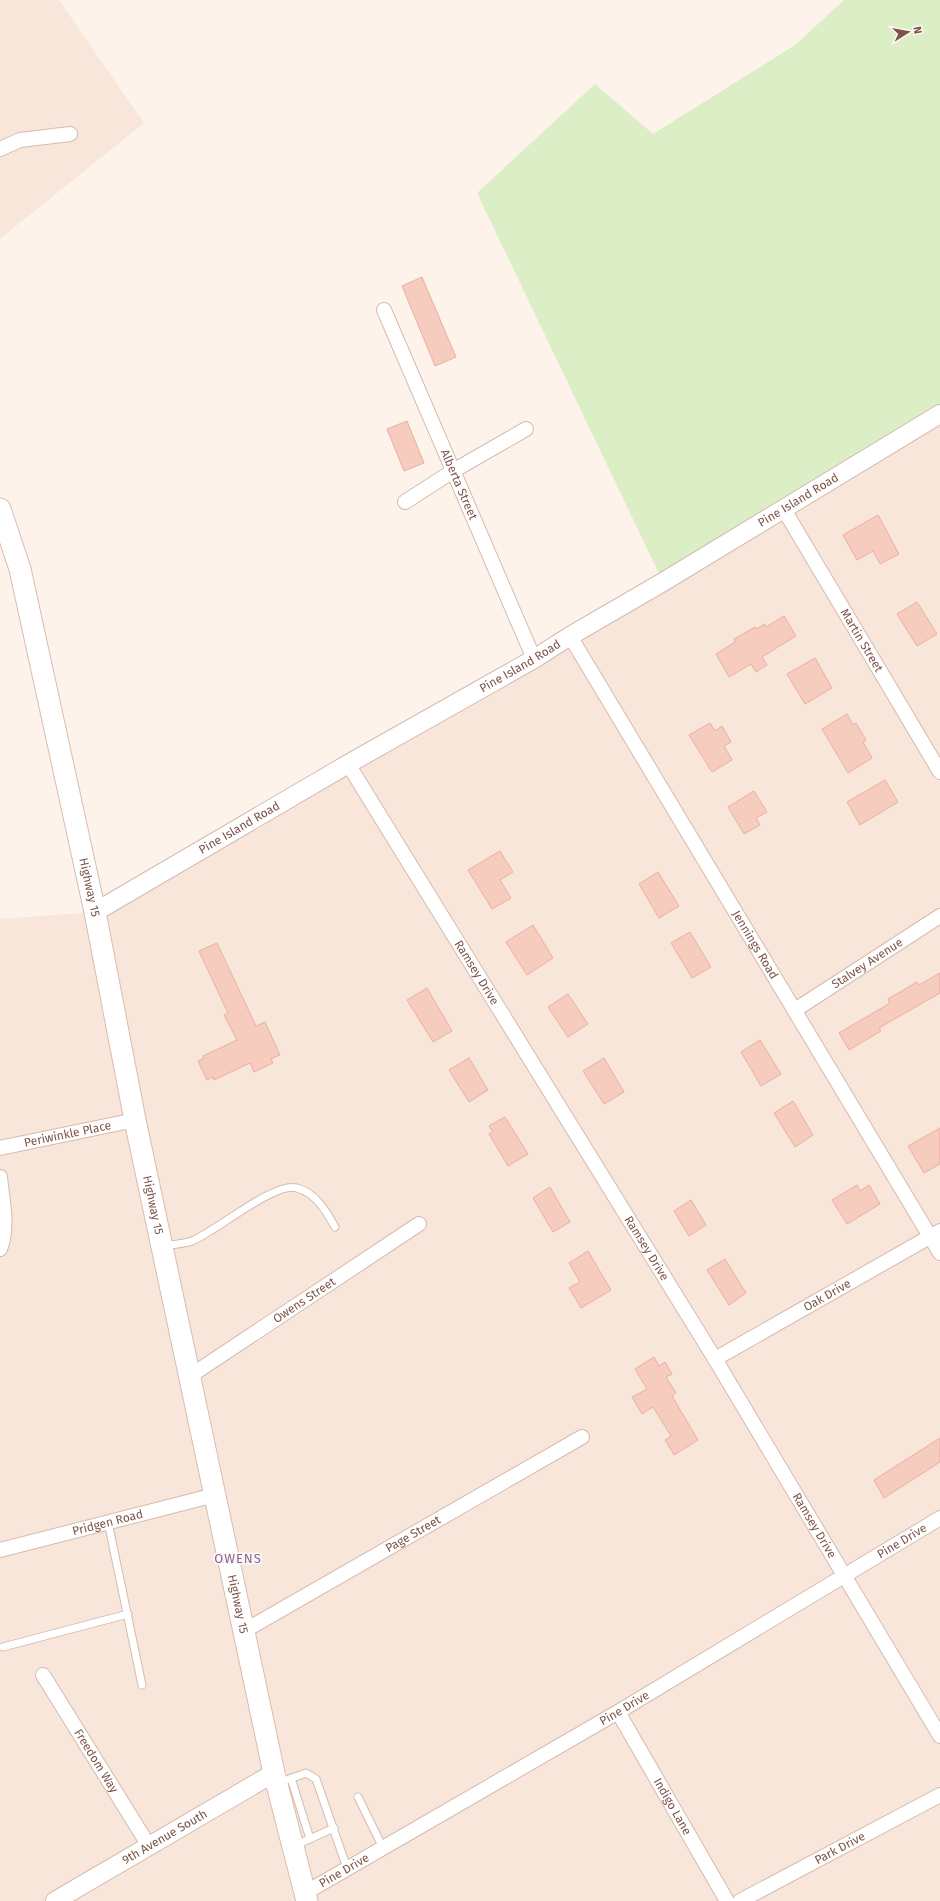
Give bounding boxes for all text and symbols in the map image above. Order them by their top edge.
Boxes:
north arrow [888,12,928,52]
text: N [910,25,924,35]
street label: Alberta Street [438,447,481,523]
street label: Pine Island Road [755,470,841,530]
street label: Martin Street [838,606,886,675]
street label: Pine Island Road [477,637,563,695]
street label: Pine Island Road [196,799,282,857]
street label: Highway 15 [76,856,103,918]
street label: Jennings Road [729,908,781,982]
street label: Stalvey Avenue [829,935,905,991]
street label: Ramsey Drive [451,938,502,1007]
street label: Periwinkle Place [23,1118,112,1150]
street label: Highway 15 [140,1174,166,1236]
street label: Ramsey Drive [622,1213,672,1283]
street label: Owens Street [270,1274,339,1326]
street label: Oak Drive [801,1276,853,1314]
street label: Ramsey Drive [790,1490,839,1561]
street label: Pridgen Road [71,1507,144,1538]
street label: Page Street [383,1512,444,1555]
street label: Pine Drive [875,1521,929,1561]
district label: OWENS [214,1551,262,1566]
street label: Highway 15 [225,1573,251,1635]
street label: Pine Drive [597,1688,652,1728]
street label: Freedom Way [71,1726,121,1795]
street label: Indigo Lane [651,1775,694,1837]
street label: 9th Avenue South [120,1807,210,1867]
street label: Park Drive [812,1829,867,1867]
street label: Pine Drive [317,1851,371,1890]

